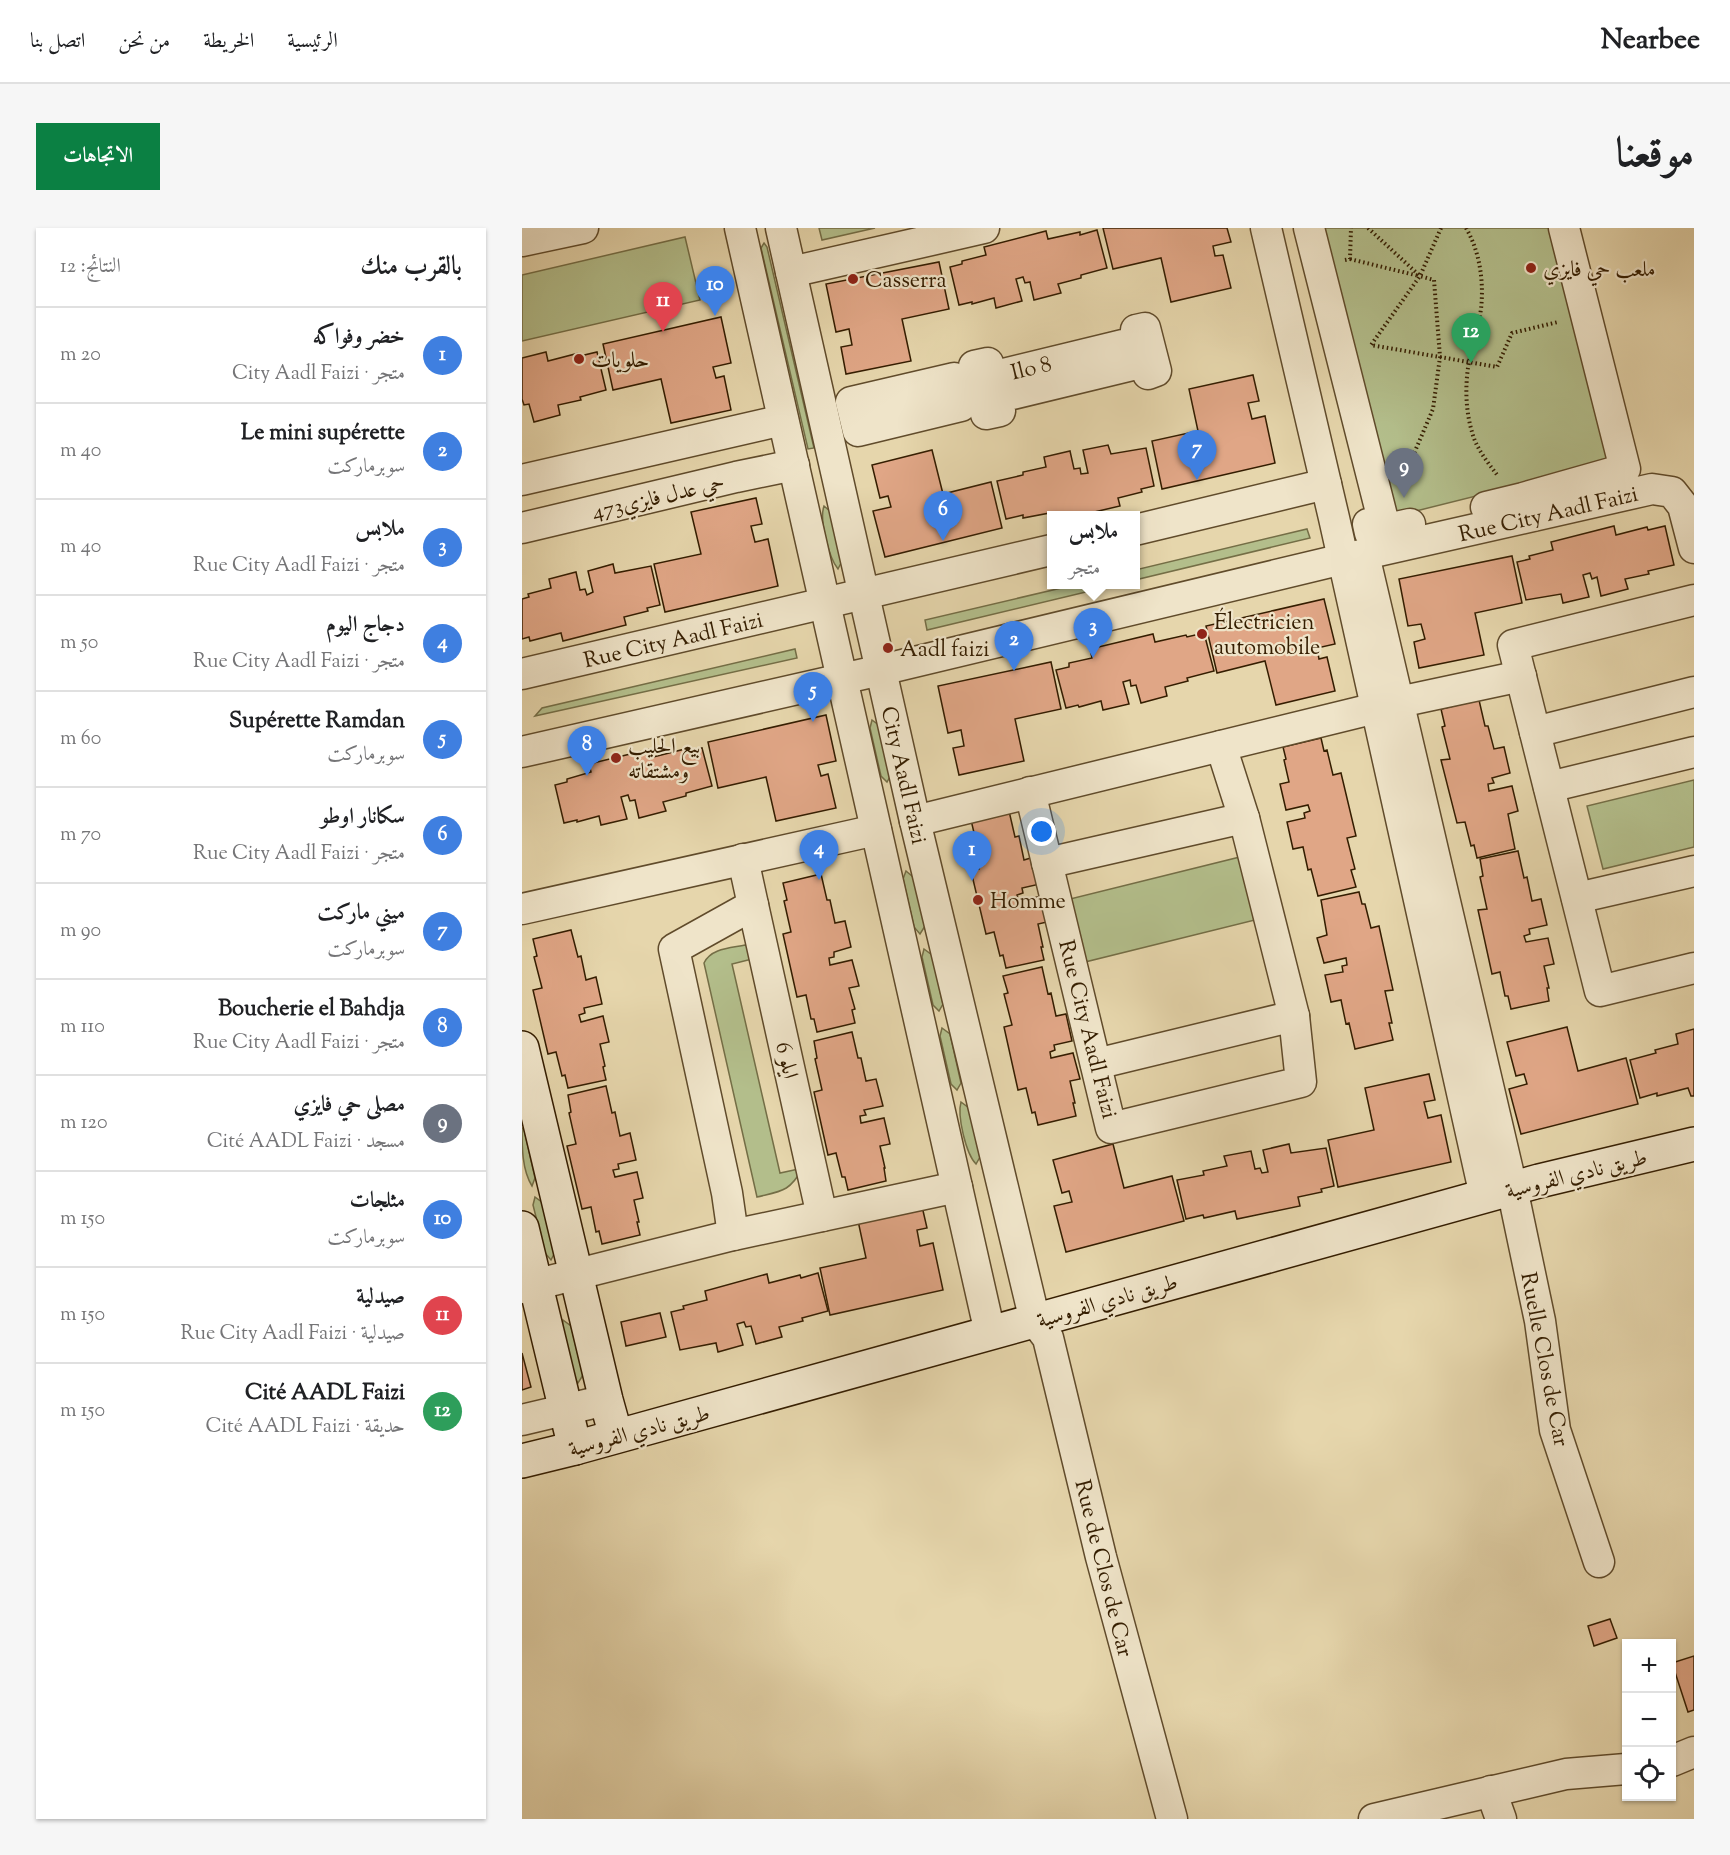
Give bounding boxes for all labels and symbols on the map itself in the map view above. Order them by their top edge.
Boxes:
place label: ملعب حي فايزي [1543,255,1656,287]
marker: ملعب حي فايزي [1524,261,1538,275]
pin: 10 [696,266,734,316]
place label: Casserra [865,266,947,298]
marker: Casserra [846,272,860,286]
pin: 11 [644,282,682,332]
pin: 12 [1452,314,1490,363]
place label: حلويات [591,346,649,378]
street label: Ilo 8 [1008,349,1055,390]
marker: حلويات [572,352,586,366]
pin: 7 [1178,430,1216,480]
pin: 9 [1384,448,1424,498]
street label: 473حي عدل فايزي [589,468,728,530]
street label: Rue City Aadl Faizi [1456,480,1642,552]
pin: 6 [924,492,962,541]
street label: Rue City Aadl Faizi [581,606,767,678]
place label: Électricien automobile [1214,607,1320,665]
pin: 3 [1074,608,1112,658]
pin: 2 [994,622,1034,671]
marker: Électricien automobile [1195,627,1209,641]
place label: Aadl faizi [900,635,990,667]
marker: Aadl faizi [881,641,895,655]
pin: 5 [794,672,832,722]
street label: City Aadl Faizi [871,704,933,848]
pin: 8 [568,726,606,776]
place label: بيع الحليب ومشتقاته [628,732,700,789]
marker: بيع الحليب ومشتقاته [609,751,623,765]
your location [1027,817,1056,846]
pin: 4 [800,830,838,880]
pin: 1 [952,832,992,881]
place label: Homme [990,887,1066,919]
marker: Homme [971,893,985,907]
street label: Rue City Aadl Faizi [1048,937,1124,1123]
street label: ايلو 6 [765,1039,805,1082]
street label: طريق نادي الفروسية [1502,1143,1651,1209]
street label: طريق نادي الفروسية [1034,1268,1182,1338]
street label: Ruelle Clos de Car [1510,1270,1576,1449]
street label: طريق نادي الفروسية [566,1399,714,1467]
street label: Rue de Clos de Car [1065,1477,1140,1661]

